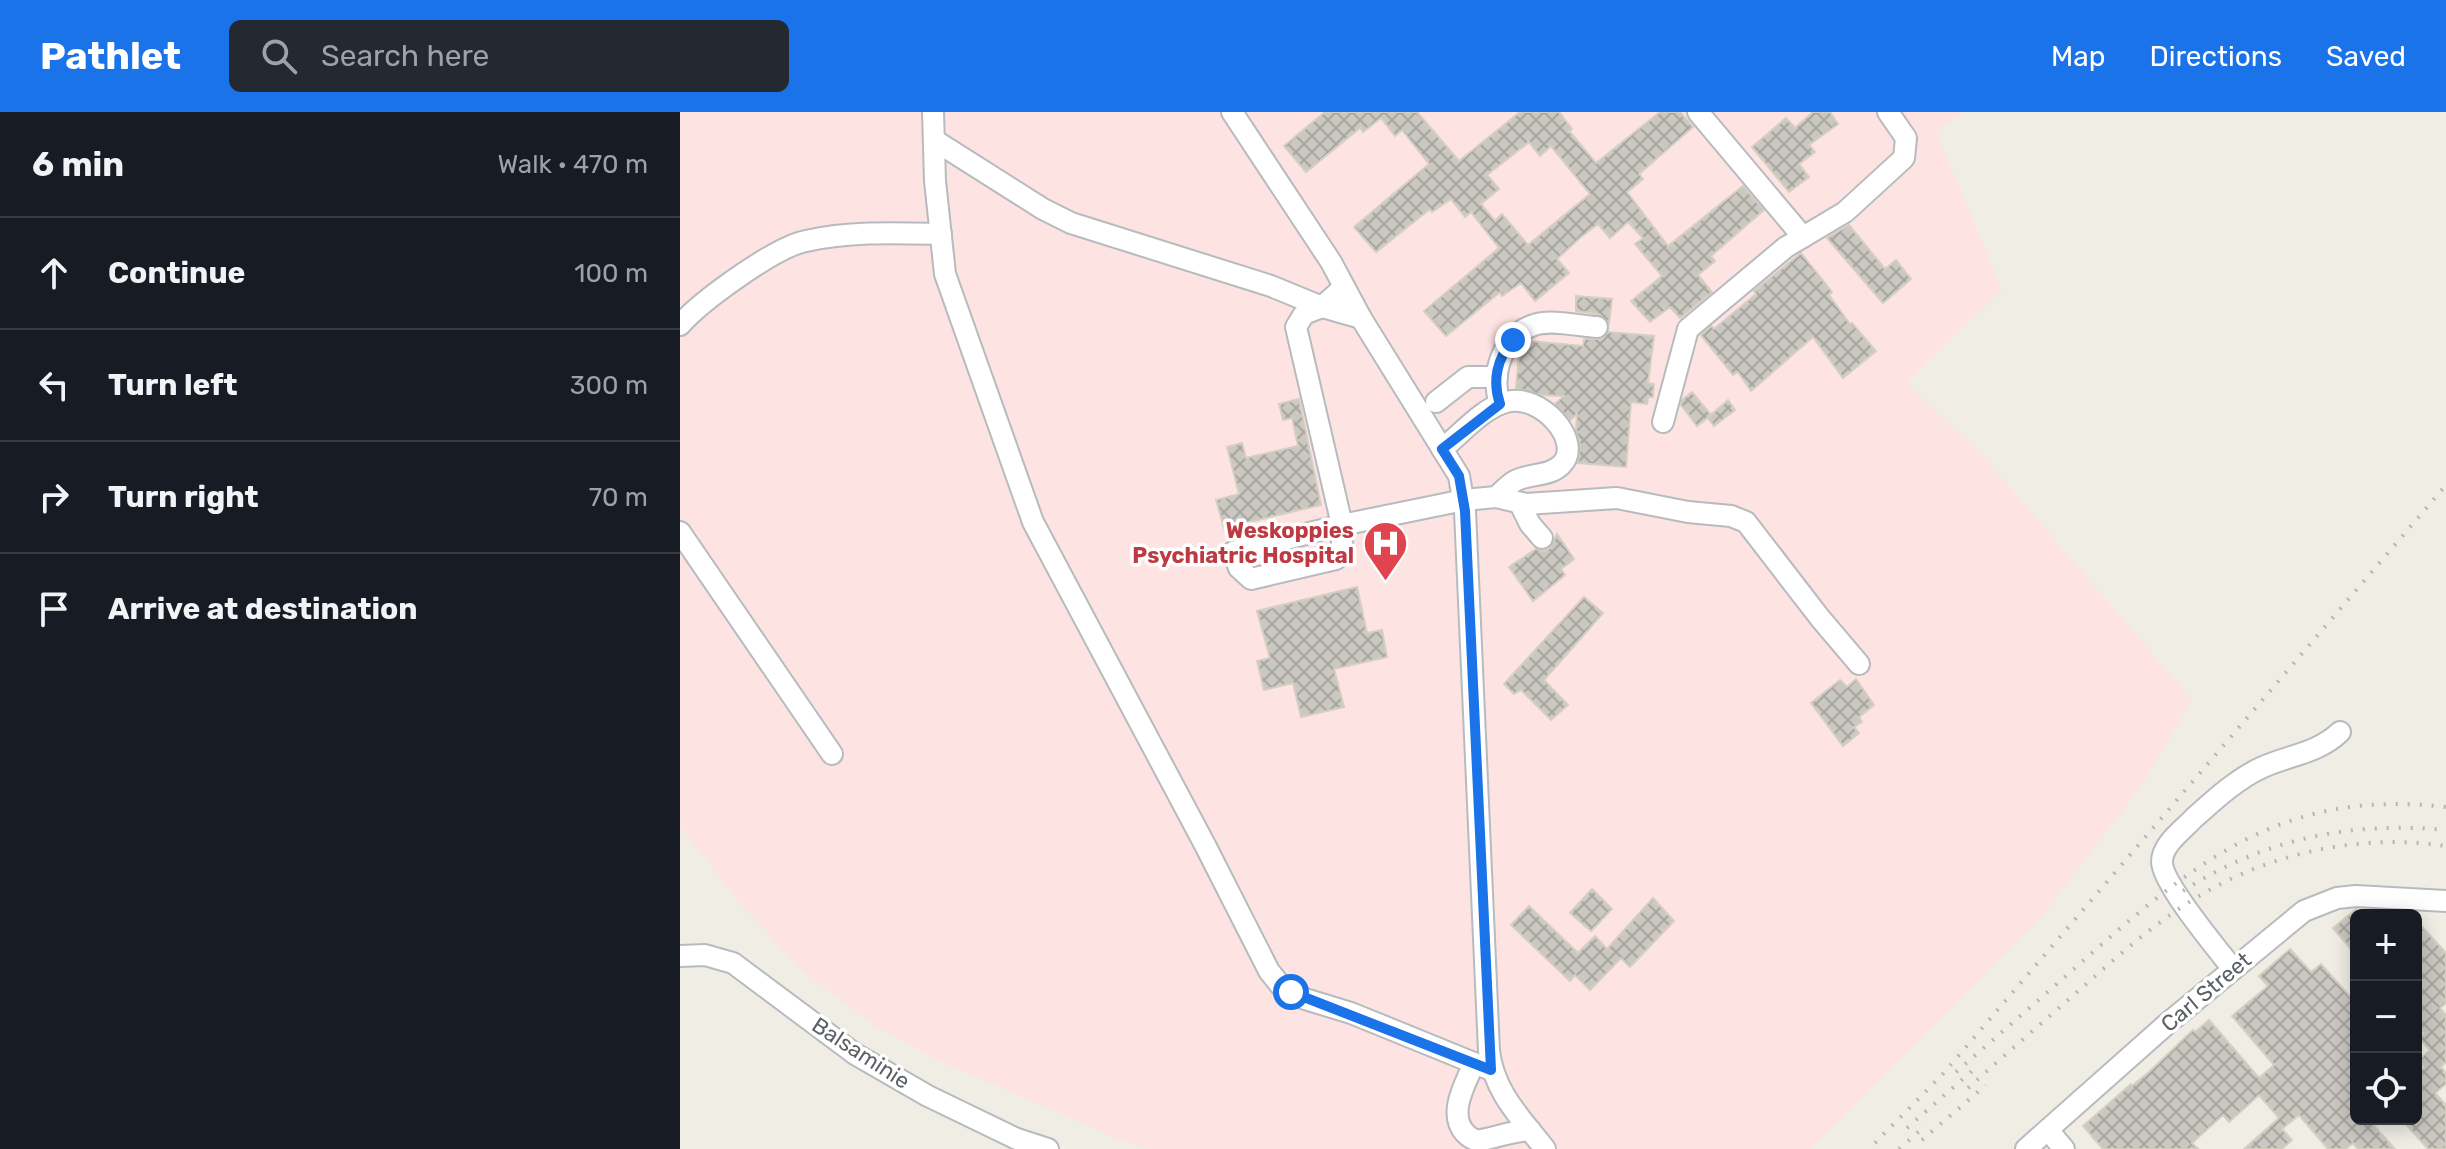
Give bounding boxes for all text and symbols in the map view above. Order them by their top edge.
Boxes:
search box [229,20,789,92]
text: Pathlet [40,33,181,79]
icon: search [257,34,301,78]
text: Search here [321,38,489,74]
text: Map [2051,40,2105,73]
text: Directions [2149,40,2282,73]
text: Saved [2326,40,2406,73]
text: 6 min [32,144,124,185]
text: Walk · 470 m [498,149,648,180]
icon: ahead [32,251,76,295]
text: Continue [108,255,245,291]
text: 100 m [574,258,648,289]
route end [1495,322,1531,358]
icon: left [32,363,76,407]
text: Turn left [108,367,238,403]
text: 300 m [570,370,648,401]
icon: right [32,475,76,519]
text: Turn right [108,479,259,515]
text: 70 m [589,482,648,513]
place label: Weskoppies Psychiatric Hospital [1132,517,1354,569]
hospital icon: Weskoppies Psychiatric Hospital [1361,519,1409,582]
icon: arrive [32,587,76,631]
text: Arrive at destination [108,591,418,627]
map controls [2350,909,2422,1125]
button: + [2350,909,2422,981]
street label: Carl Street [2155,946,2257,1038]
route start [1273,974,1309,1010]
button: − [2350,981,2422,1053]
street label: Balsaminie [807,1011,915,1095]
button: locate [2350,1053,2422,1125]

